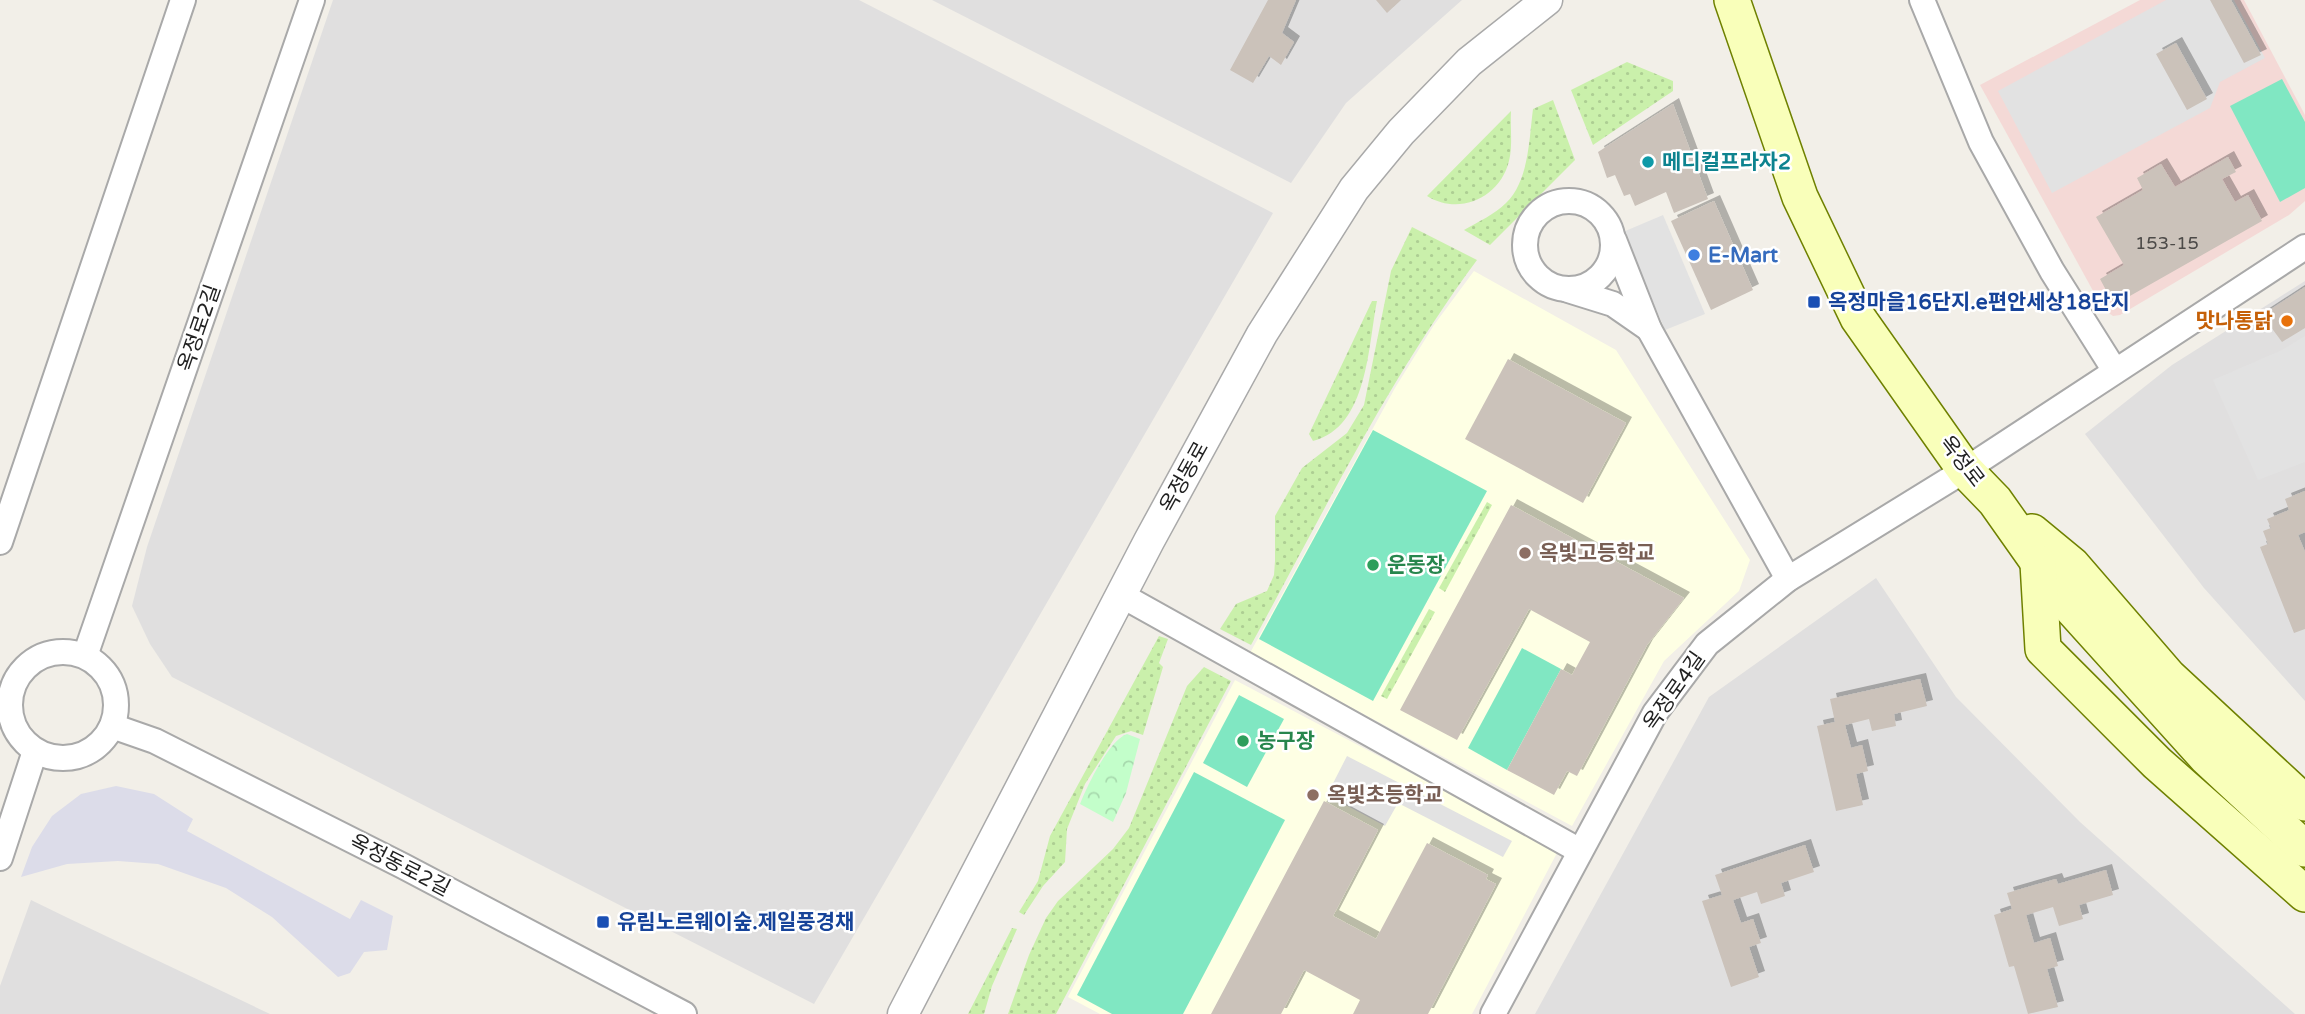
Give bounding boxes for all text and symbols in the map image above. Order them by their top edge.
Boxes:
place label: 메디컬프라자2 [1662,150,1791,175]
marker: 메디컬프라자2 [1640,154,1656,170]
house number: 153-15 [2135,232,2199,254]
place label: E-Mart [1708,243,1778,268]
marker: E-Mart [1686,247,1702,263]
street label: 옥정로2길 [173,281,226,375]
place label: 옥정마을16단지.e편안세상18단지 [1828,290,2130,315]
marker: 옥정마을16단지.e편안세상18단지 [1806,294,1822,310]
place label: 맛나통닭 [2196,309,2273,334]
marker: 맛나통닭 [2279,313,2295,329]
street label: 옥정로 [1934,431,1989,492]
street label: 옥정동로 [1155,437,1214,517]
place label: 옥빛고등학교 [1539,541,1655,566]
marker: 옥빛고등학교 [1517,545,1533,561]
place label: 운동장 [1387,553,1445,578]
marker: 운동장 [1365,557,1381,573]
street label: 옥정로4길 [1638,647,1711,736]
place label: 농구장 [1257,729,1315,754]
marker: 농구장 [1235,733,1251,749]
place label: 옥빛초등학교 [1327,783,1443,808]
marker: 옥빛초등학교 [1305,787,1321,803]
street label: 옥정동로2길 [345,829,454,902]
place label: 유림노르웨이숲.제일풍경채 [617,910,854,935]
marker: 유림노르웨이숲.제일풍경채 [595,914,611,930]

